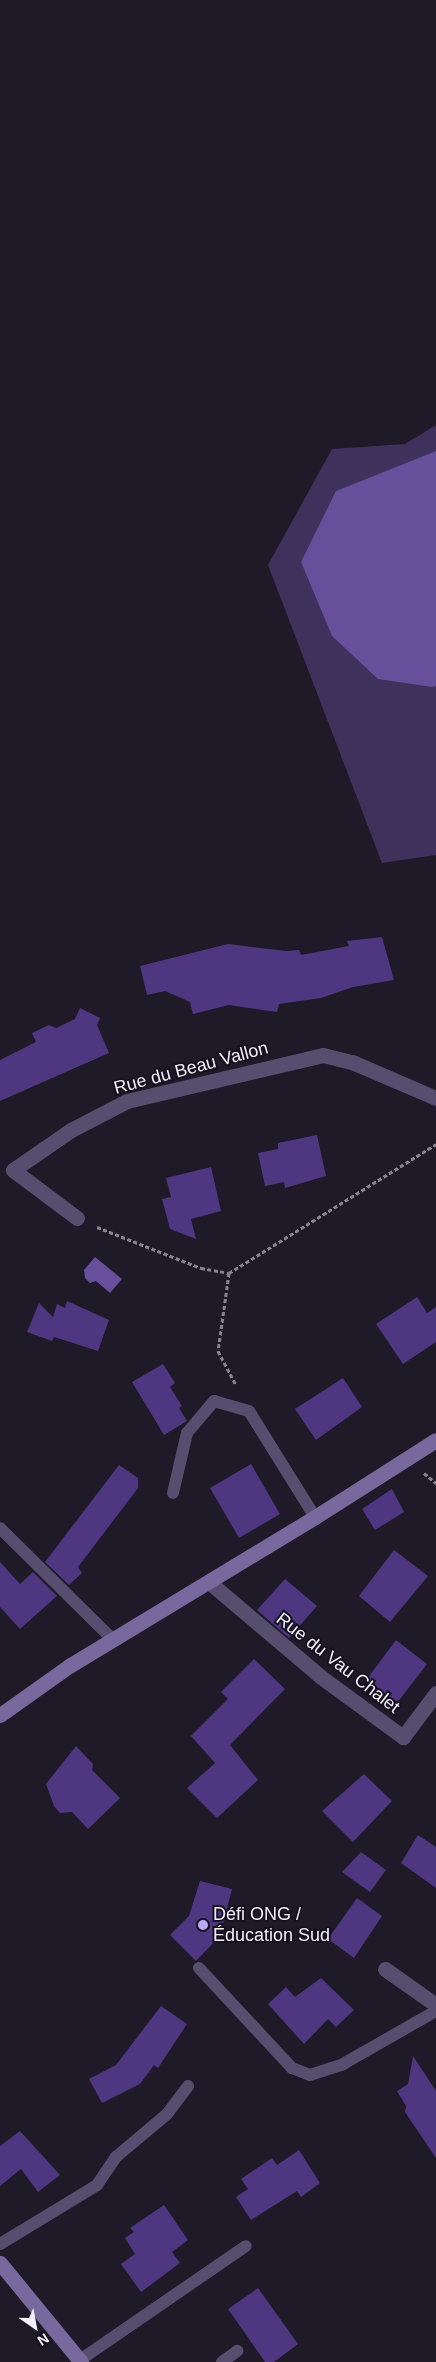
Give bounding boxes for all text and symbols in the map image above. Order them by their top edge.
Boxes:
street label: Rue du Beau Vallon [112,1037,270,1099]
street label: Rue du Vau Chalet [272,1608,404,1718]
place label: Défi ONG / Éducation Sud [213,1904,330,1946]
marker: Défi ONG / Éducation Sud [197,1919,209,1931]
north arrow [10,2302,60,2352]
text: N [35,2330,52,2349]

